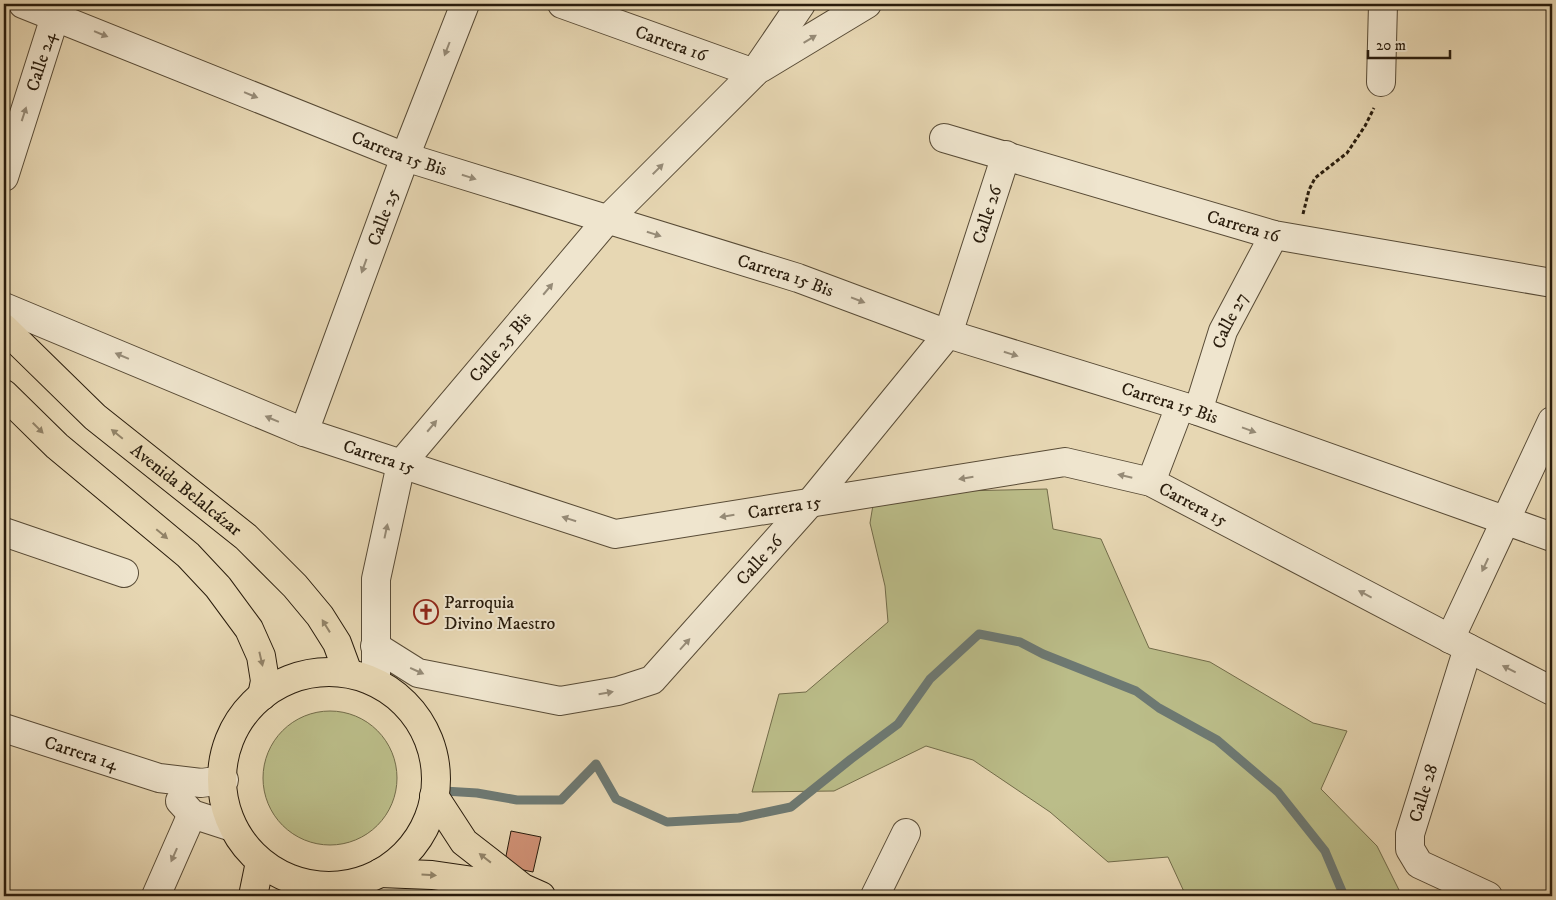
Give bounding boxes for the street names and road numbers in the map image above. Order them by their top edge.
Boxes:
street label: Carrera 16 [632,21,710,67]
street label: Calle 24 [22,29,62,94]
street label: Carrera 15 Bis [348,127,450,181]
street label: Calle 26 [968,182,1008,247]
street label: Calle 25 [363,186,404,249]
street label: Carrera 16 [1204,206,1282,248]
street label: Carrera 15 Bis [735,250,836,302]
street label: Calle 27 [1208,289,1253,351]
street label: Calle 25 Bis [465,308,537,387]
street label: Carrera 15 Bis [1119,378,1221,429]
street label: Carrera 15 [340,436,417,480]
street label: Avenida Belalcázar [126,440,246,541]
street label: Carrera 15 [1155,478,1231,532]
street label: Carrera 15 [746,491,823,525]
street label: Calle 26 [732,530,788,590]
street label: Carrera 14 [41,732,121,776]
street label: Calle 28 [1405,762,1443,825]

